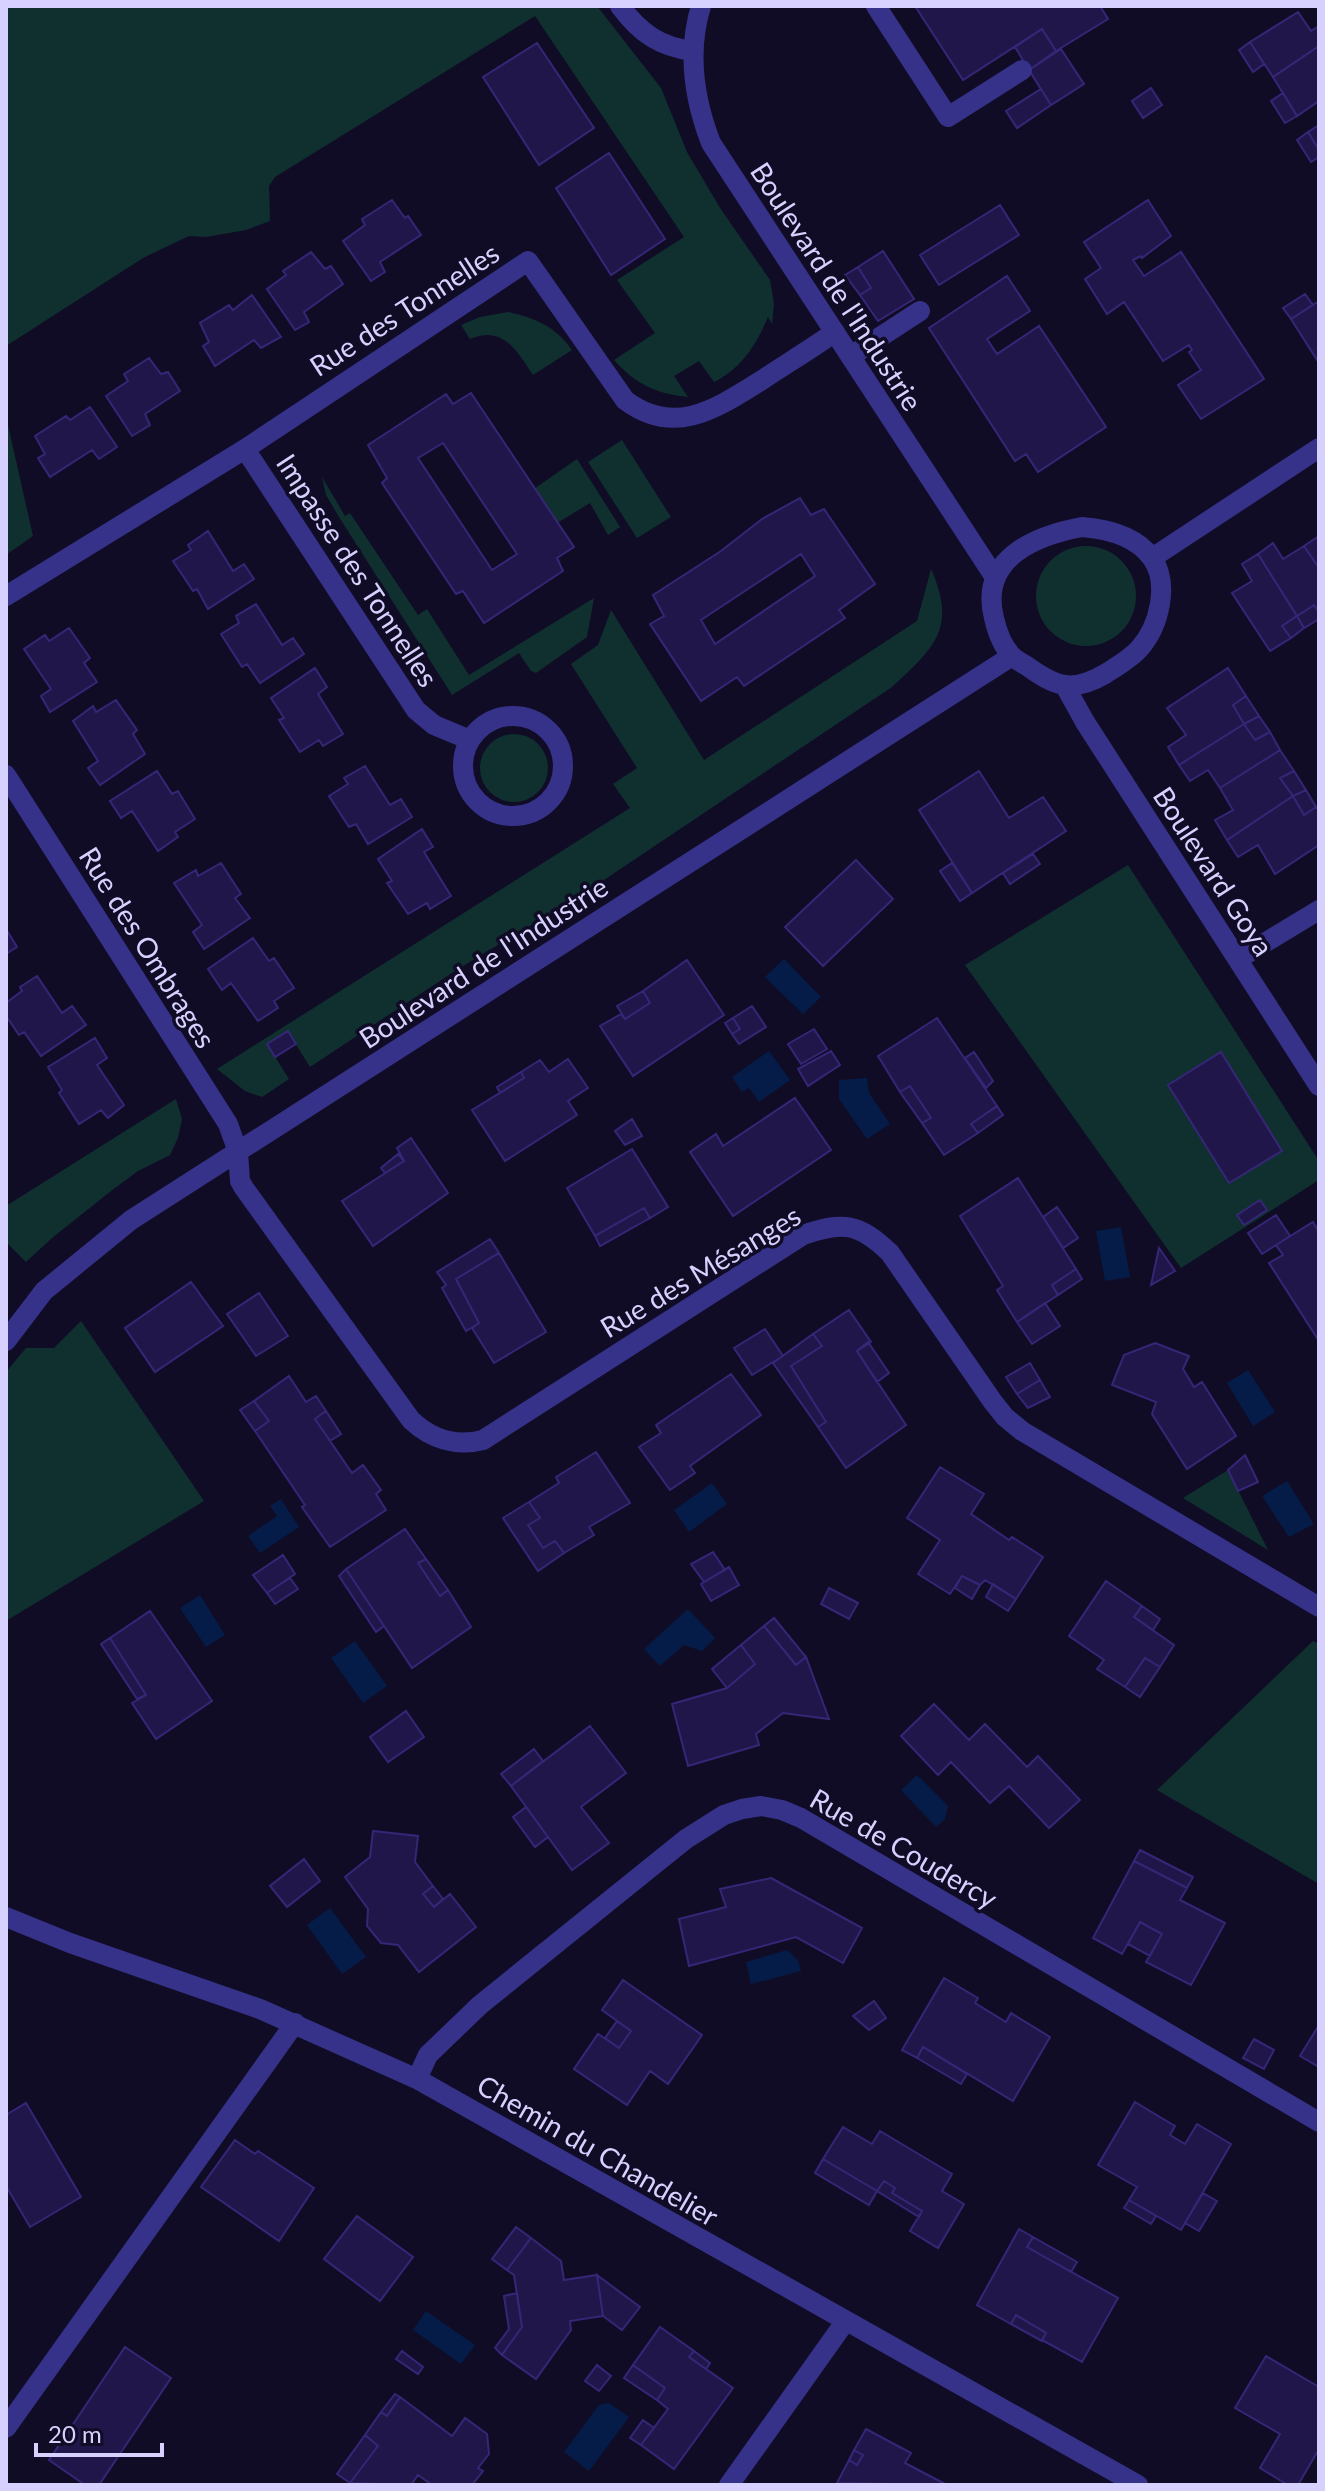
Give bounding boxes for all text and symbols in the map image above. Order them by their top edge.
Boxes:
street label: Boulevard de l'Industrie [744,155,930,417]
street label: Rue des Tonnelles [303,235,505,383]
street label: Impasse des Tonnelles [270,447,446,693]
street label: Boulevard Goya [1147,780,1281,962]
street label: Rue des Ombrages [73,840,223,1054]
street label: Boulevard de l'Industrie [352,869,614,1055]
street label: Rue des Mésanges [594,1198,806,1344]
street label: Rue de Coudercy [805,1781,1004,1915]
street label: Chemin du Chandelier [471,2067,725,2233]
scale bar [36,2407,162,2457]
text: 20 m [48,2419,102,2448]

